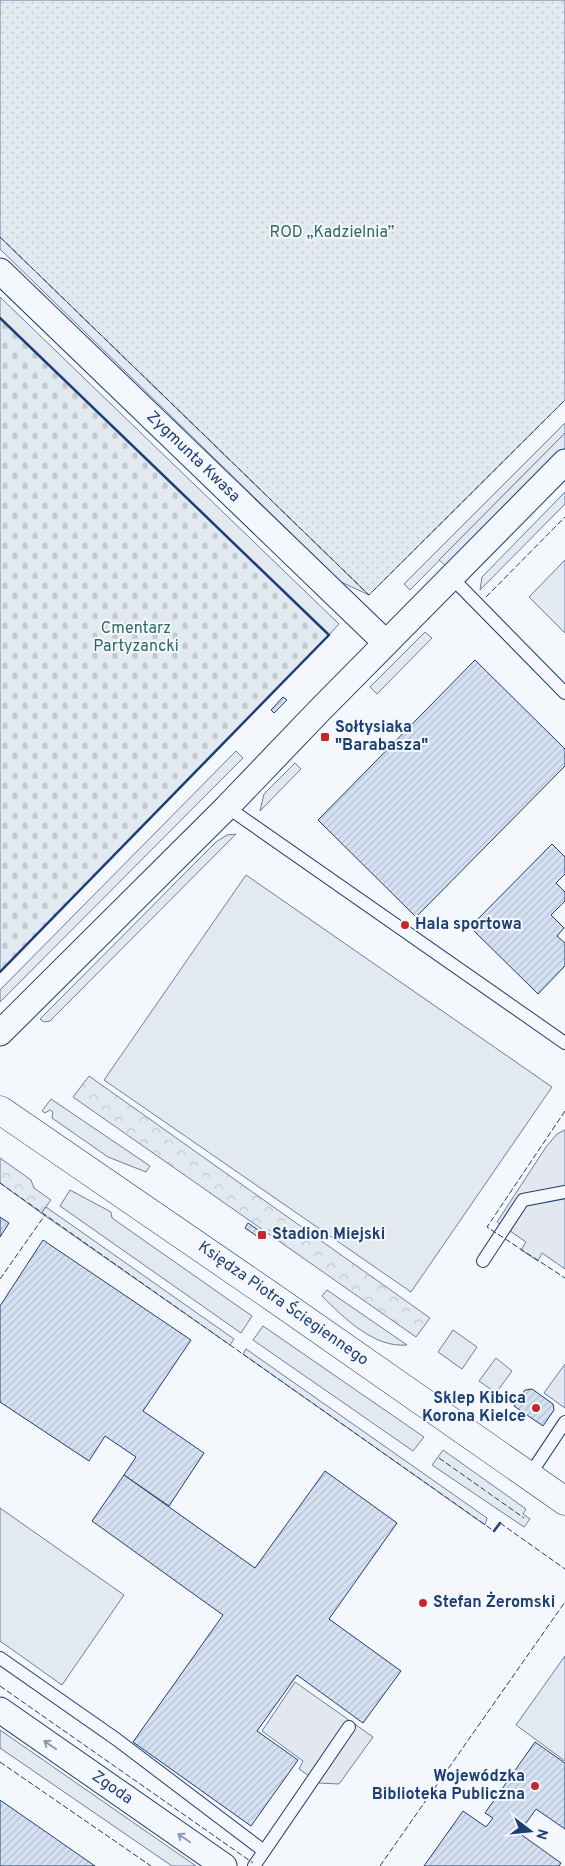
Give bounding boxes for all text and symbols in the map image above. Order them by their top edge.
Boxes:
park label: ROD „Kadzielnia” [270,223,395,243]
street label: Zygmunta Kwasa [142,407,244,507]
park label: Cmentarz Partyzancki [93,619,179,657]
place label: Sołtysiaka "Barabasza" [335,718,428,756]
marker: Sołtysiaka "Barabasza" [319,731,331,743]
place label: Hala sportowa [415,915,522,935]
marker: Hala sportowa [399,919,411,931]
place label: Stadion Miejski [272,1225,385,1245]
marker: Stadion Miejski [256,1229,268,1241]
street label: Księdza Piotra Ściegiennego [194,1236,373,1371]
place label: Sklep Kibica Korona Kielce [422,1389,526,1427]
marker: Sklep Kibica Korona Kielce [530,1402,542,1414]
place label: Stefan Żeromski [433,1591,555,1613]
marker: Stefan Żeromski [417,1597,429,1609]
one-way arrow [43,1740,57,1750]
street label: Zgoda [88,1767,136,1809]
place label: Wojewódzka Biblioteka Publiczna [372,1767,525,1805]
marker: Wojewódzka Biblioteka Publiczna [529,1780,541,1792]
north arrow [505,1806,555,1856]
text: N [531,1827,551,1841]
one-way arrow [177,1833,191,1843]

